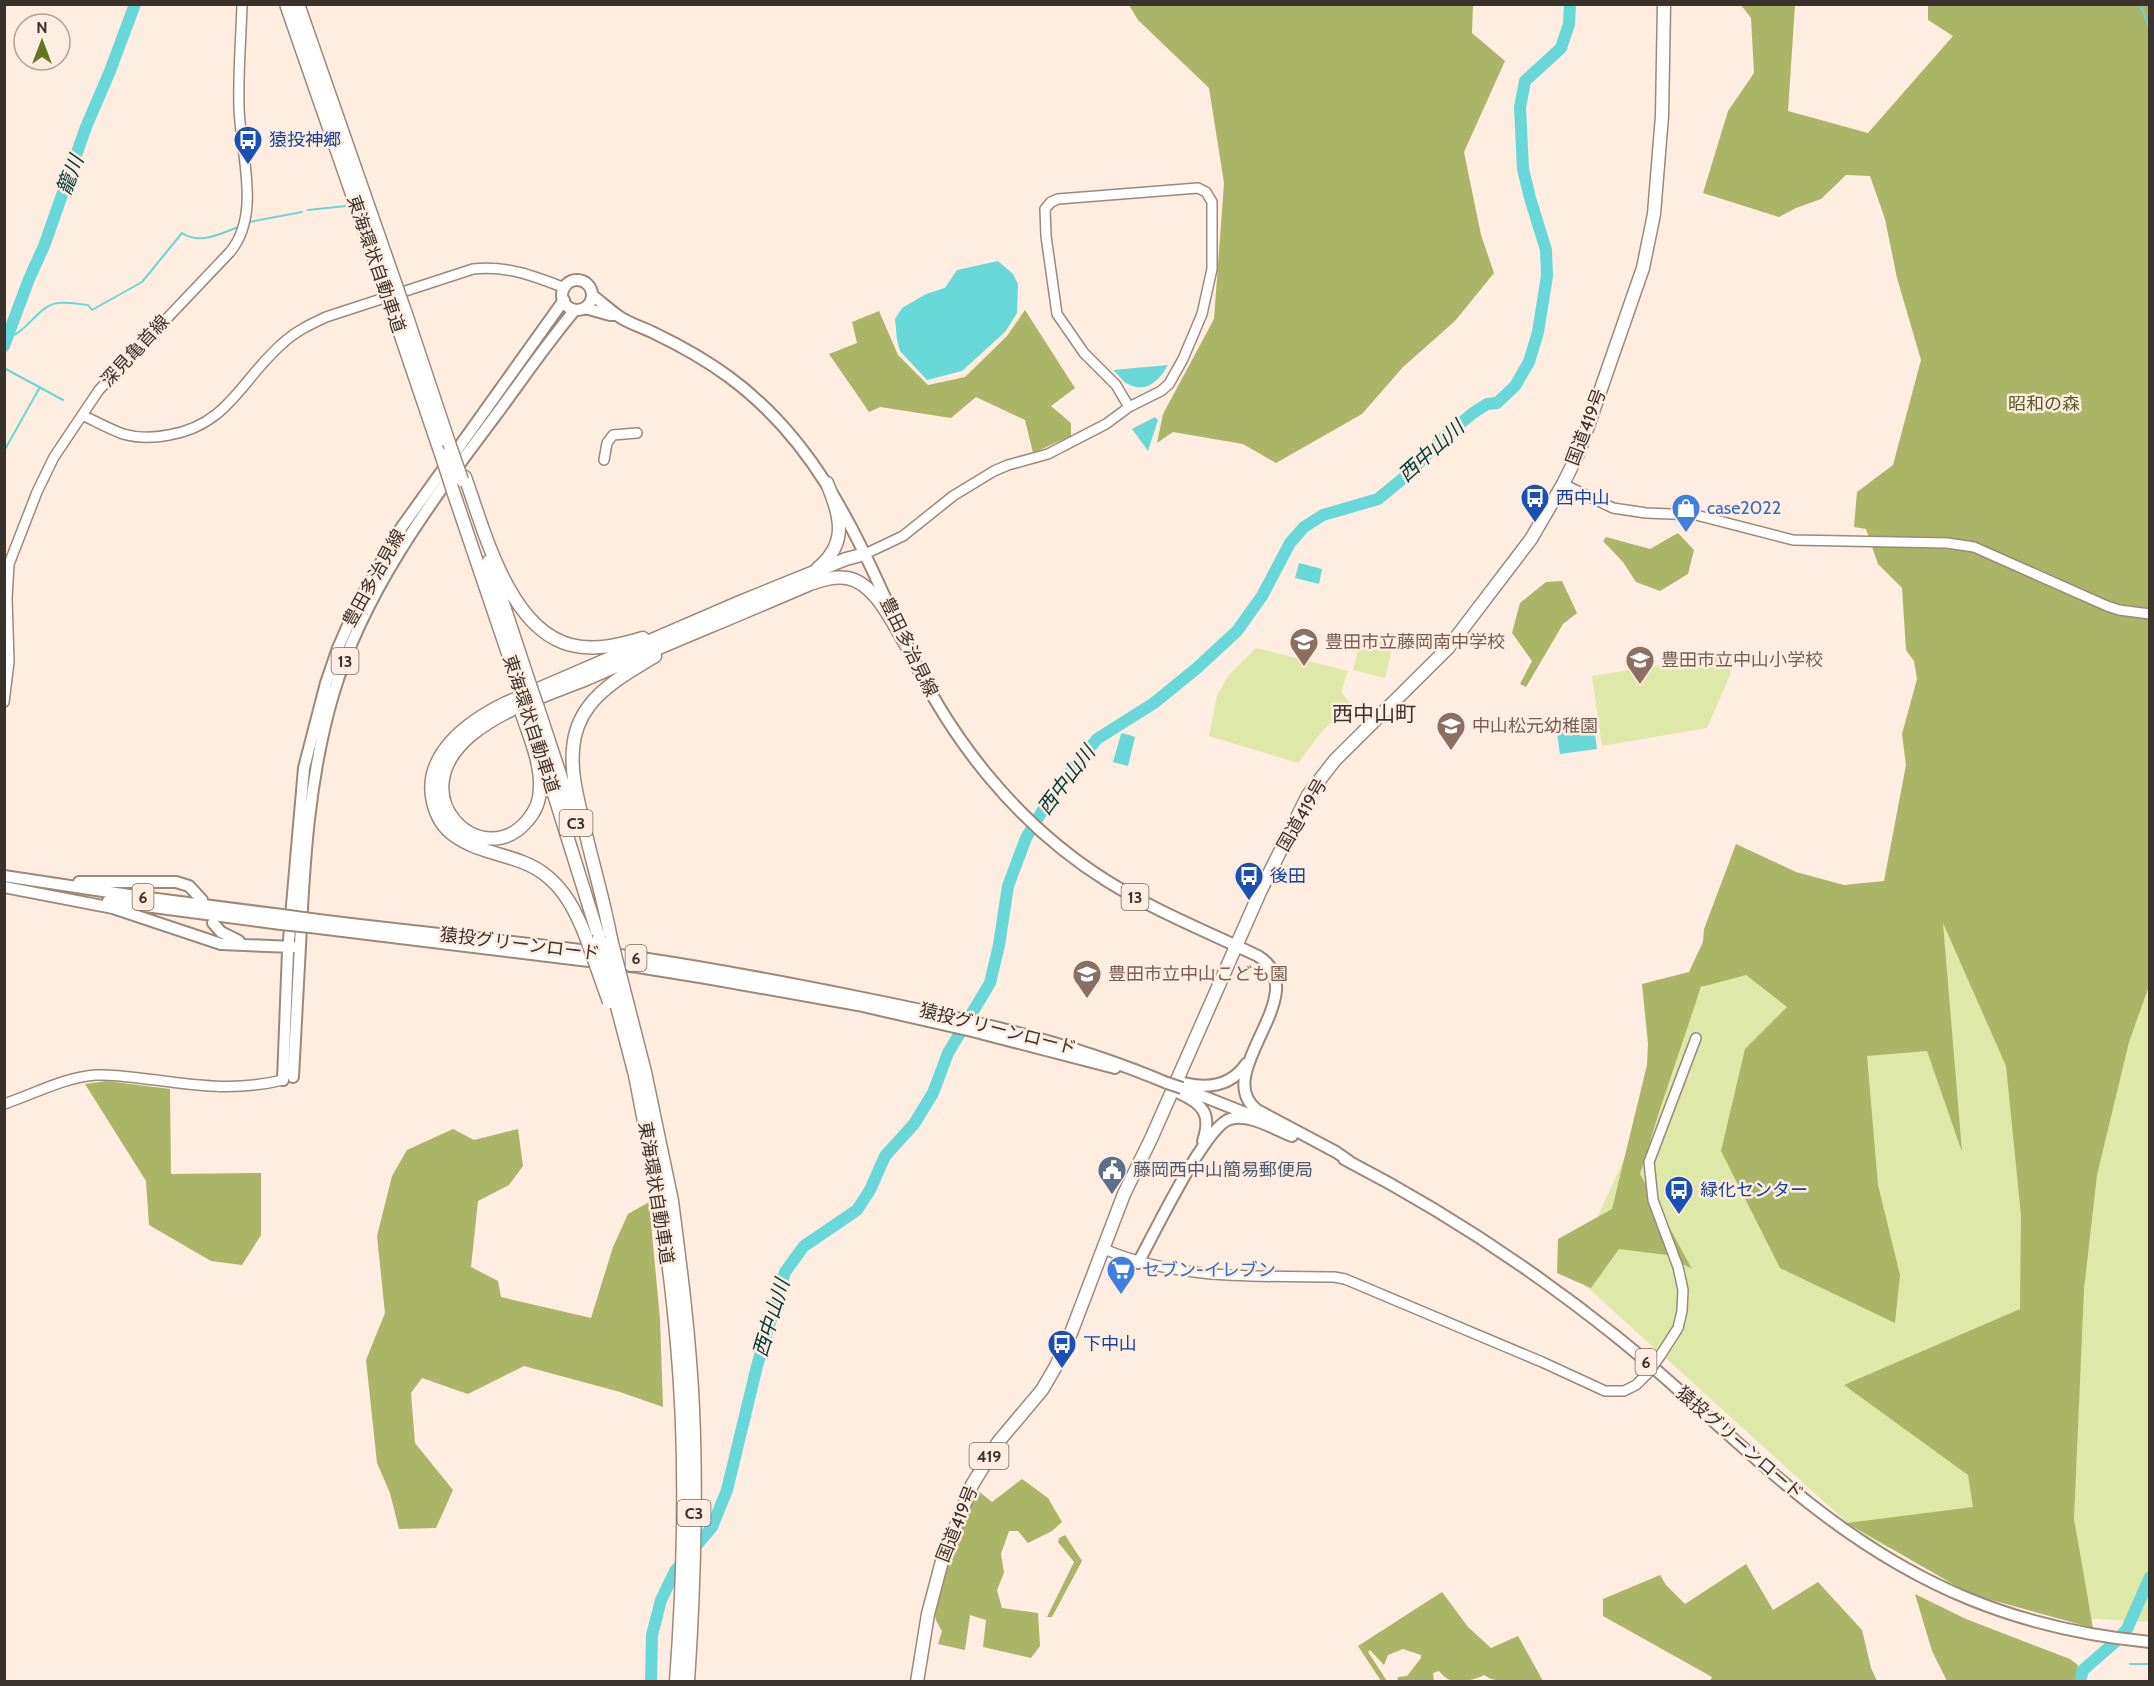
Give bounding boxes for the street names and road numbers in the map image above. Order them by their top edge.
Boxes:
street label: 東海環状自動車道 [342,192,410,336]
street label: 深見亀首線 [96,311,174,391]
street label: 国道419号 [1561,385,1611,469]
street label: 豊田多治見線 [338,525,410,631]
street label: 豊田多治見線 [875,594,943,700]
road number: 13 [332,648,358,674]
street label: 東海環状自動車道 [498,652,564,796]
street label: 国道419号 [1272,775,1332,855]
road number: C3 [560,810,592,836]
road number: 6 [132,884,154,910]
road number: 13 [1122,884,1148,910]
street label: 猿投グリーンロード [439,923,601,965]
road number: 6 [626,945,646,971]
street label: 猿投グリーンロード [917,999,1079,1059]
street label: 東海環状自動車道 [634,1120,678,1266]
road number: 6 [1636,1349,1656,1375]
street label: 猿投グリーンロード [1672,1382,1808,1504]
road number: 419 [970,1443,1008,1469]
street label: 国道419号 [932,1483,982,1565]
road number: C3 [678,1500,710,1526]

